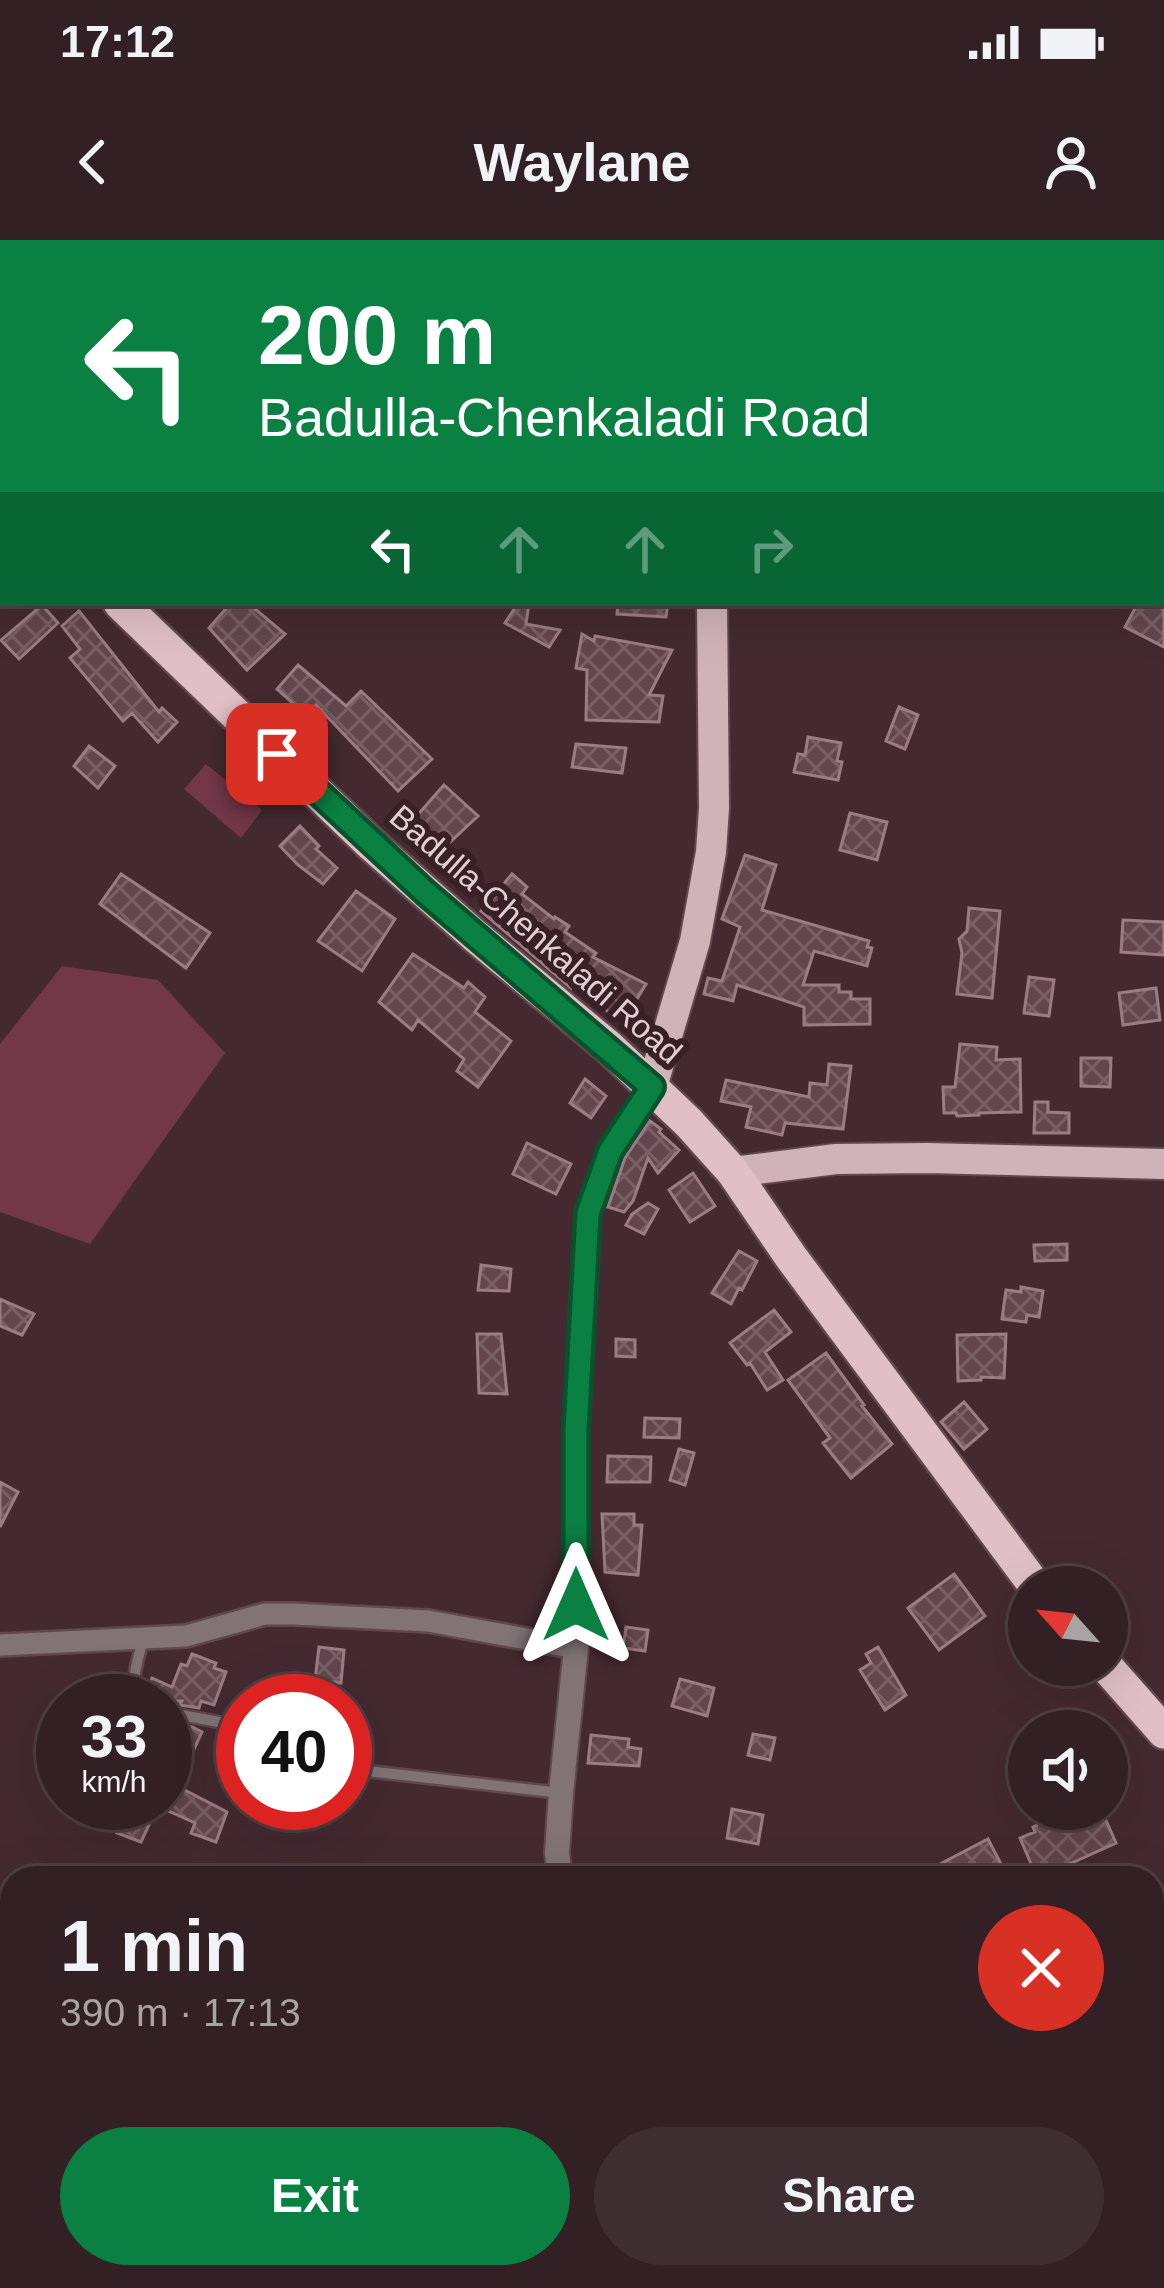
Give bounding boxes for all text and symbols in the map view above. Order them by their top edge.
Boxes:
text: 17:12 [60,16,175,67]
icon: back [60,129,126,195]
icon: person [1038,129,1104,195]
text: Waylane [473,132,691,192]
icon: left [60,288,216,444]
text: 200 m [258,288,496,382]
text: Badulla-Chenkaladi Road [258,387,870,447]
icon: left [360,516,426,582]
icon: ahead [486,516,552,582]
icon: ahead [612,516,678,582]
icon: right [738,516,804,582]
pin [226,703,328,805]
icon: arrive [244,721,310,787]
street label: Badulla-Chenkaladi Road [383,797,689,1071]
position arrow [513,1542,639,1668]
north arrow [1008,1566,1128,1686]
map controls [1008,1566,1128,1830]
speed limit sign: 40 [216,1674,372,1830]
text: 33 [81,1703,147,1770]
button: sound [1008,1710,1128,1830]
text: km/h [81,1765,147,1798]
button: close [978,1905,1104,2031]
text: 1 min [60,1906,248,1986]
text: 390 m · 17:13 [60,1991,301,2034]
button: Exit [60,2127,570,2265]
button: Share [594,2127,1104,2265]

